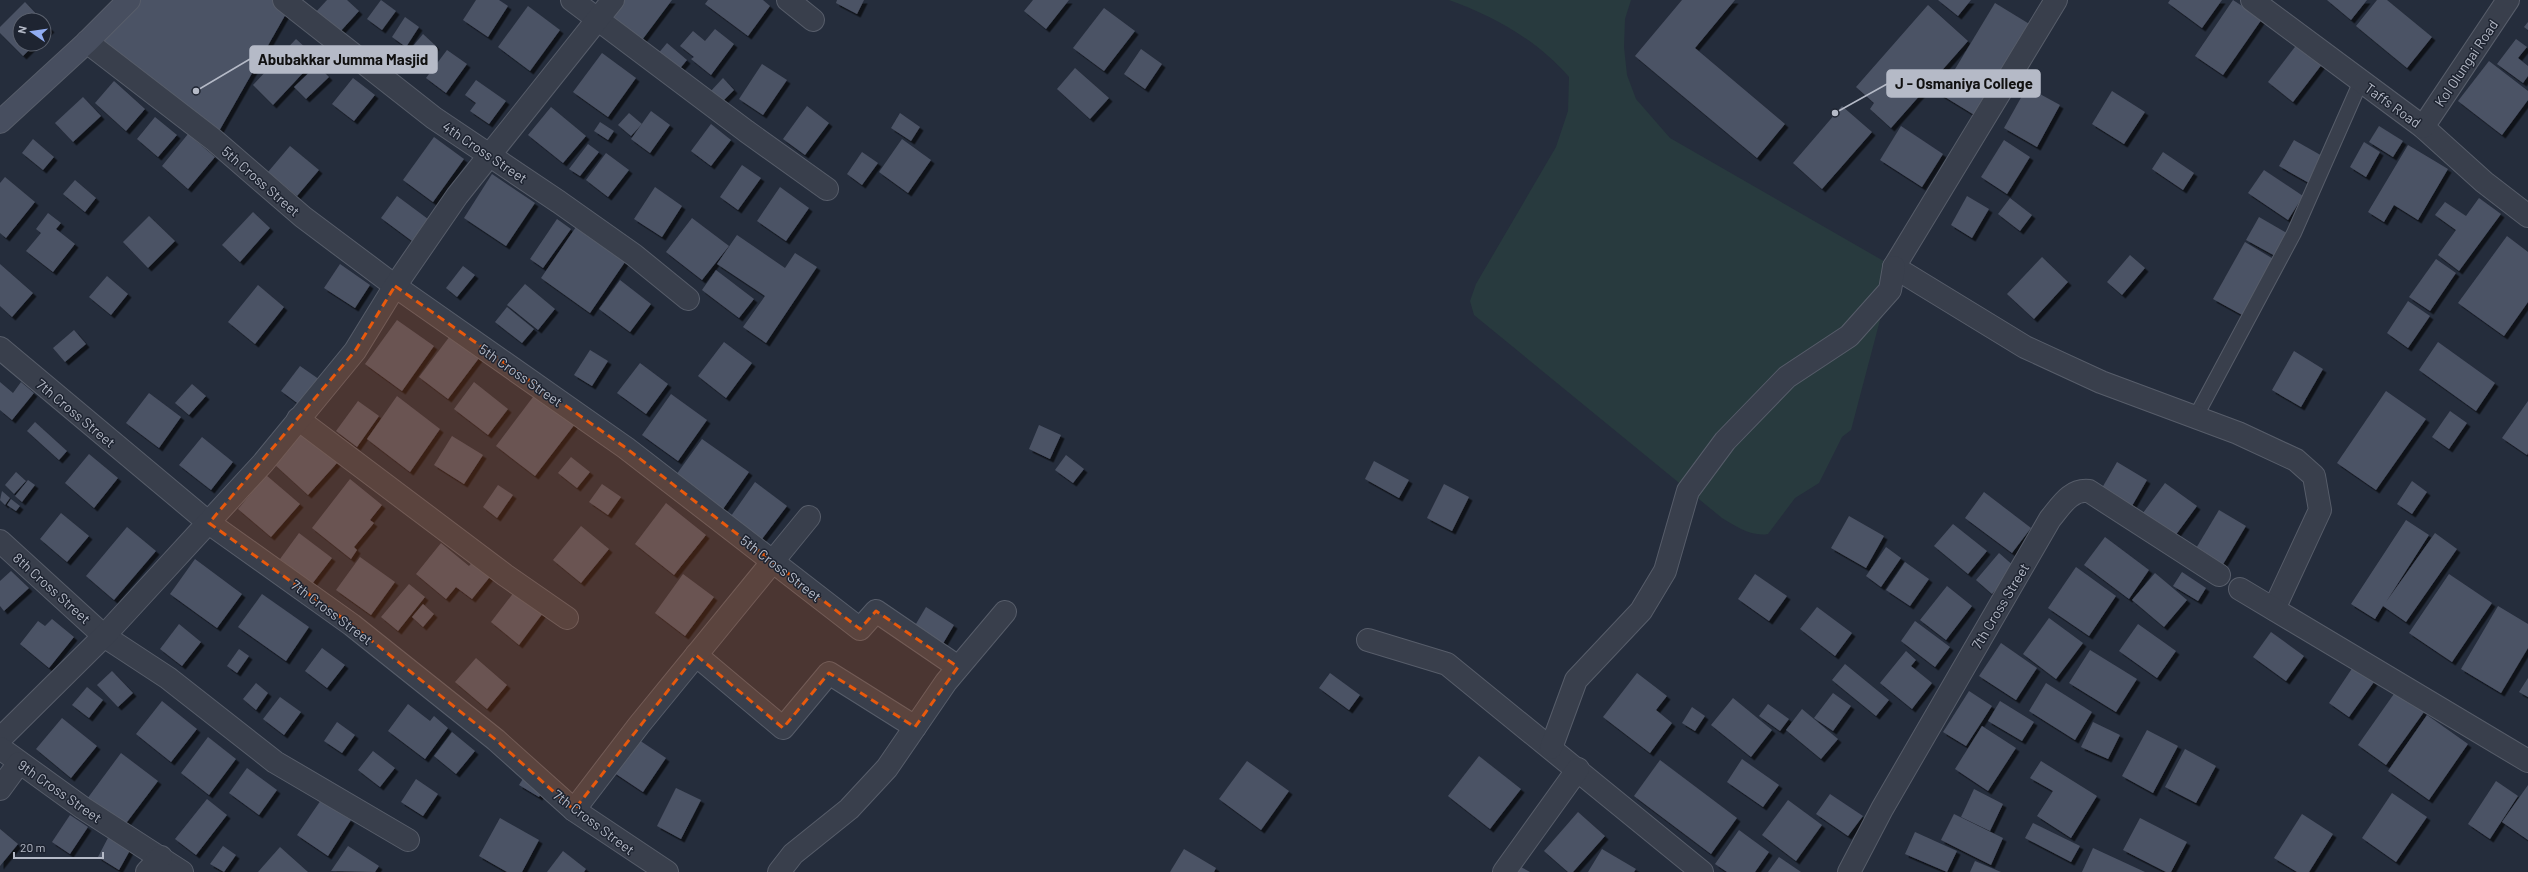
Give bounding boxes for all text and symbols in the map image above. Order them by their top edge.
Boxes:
north arrow [12,12,52,52]
street label: Kol Olungai Road [2431,16,2501,110]
text: N [15,25,29,35]
callout: Abubakkar Jumma Masjid [250,46,437,73]
text: Abubakkar Jumma Masjid [258,50,428,68]
callout: J - Osmaniya College [1887,70,2040,97]
text: J - Osmaniya College [1895,74,2033,92]
street label: Taffs Road [2362,79,2424,131]
street label: 4th Cross Street [439,117,531,187]
street label: 5th Cross Street [218,142,304,220]
street label: 5th Cross Street [476,340,566,410]
street label: 7th Cross Street [33,375,119,451]
street label: 5th Cross Street [737,531,825,605]
street label: 8th Cross Street [10,549,94,627]
street label: 7th Cross Street [1968,560,2032,652]
street label: 7th Cross Street [288,576,376,648]
street label: 9th Cross Street [15,756,105,826]
street label: 7th Cross Street [550,786,638,858]
scale bar [14,834,103,860]
text: 20 m [20,840,46,854]

